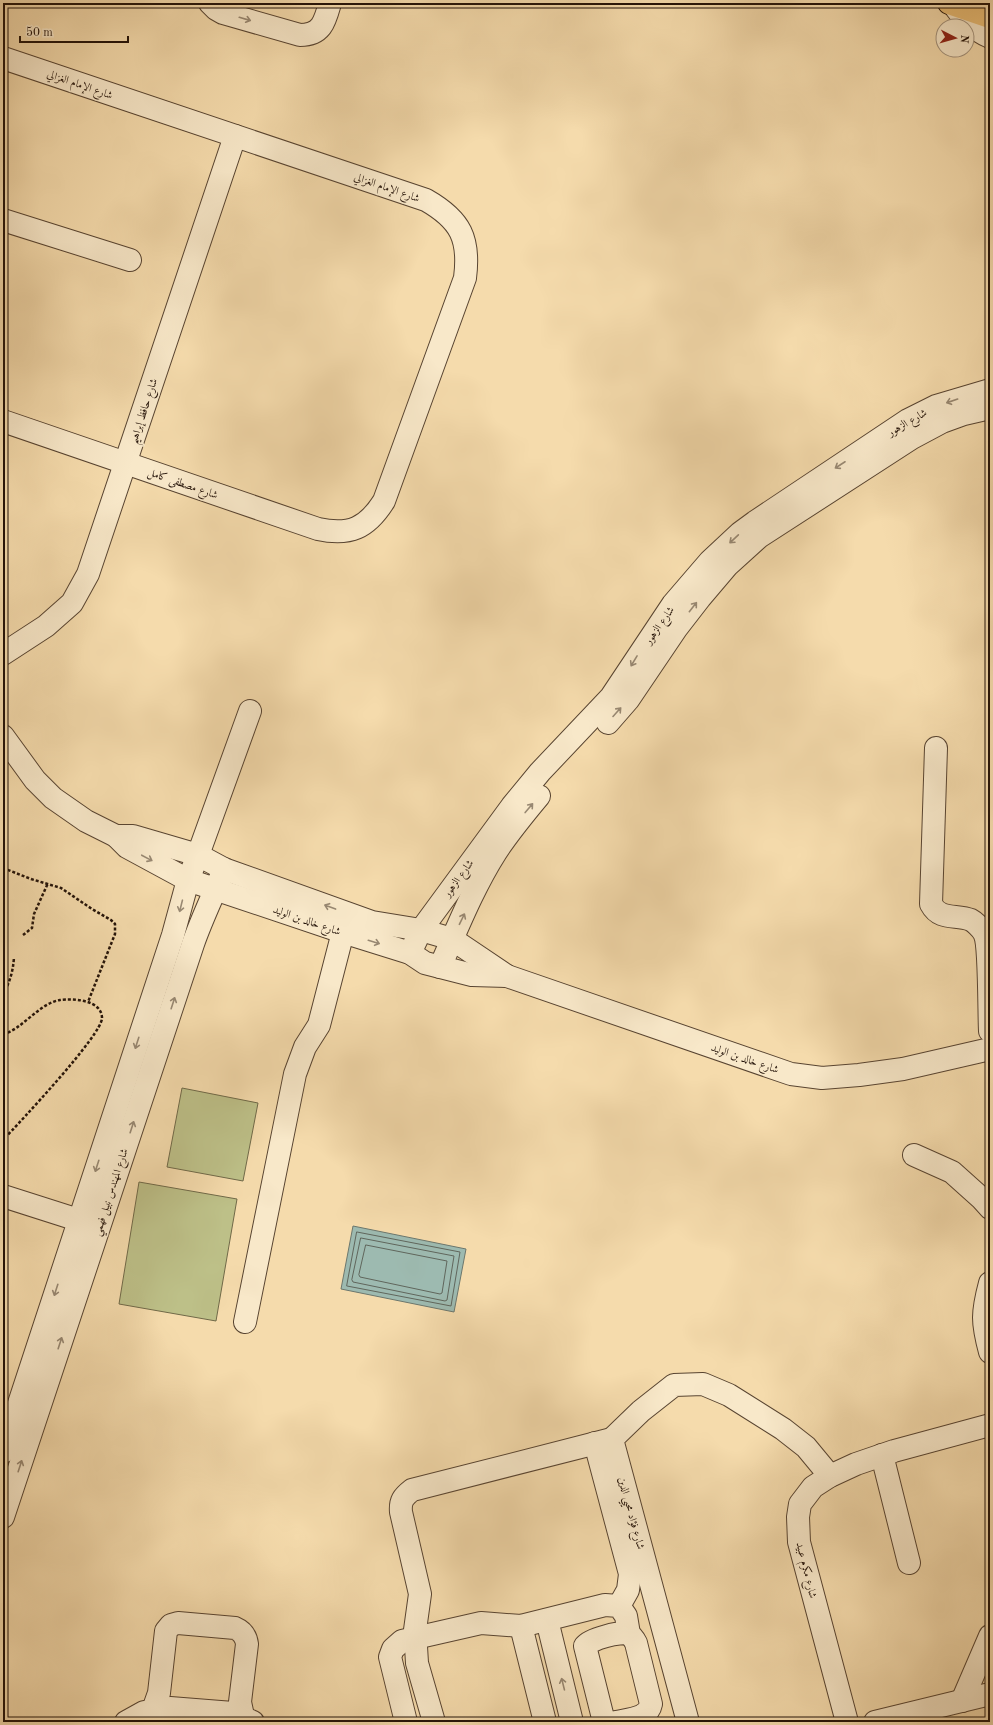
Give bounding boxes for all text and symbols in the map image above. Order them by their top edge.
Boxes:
one-way arrow [238,16,251,23]
scale bar [20,18,128,44]
north arrow [935,18,975,58]
text: 50 m [26,26,53,39]
text: N [957,34,969,44]
street label: شارع الإمام الغزالي [44,69,114,105]
street label: شارع الإمام الغزالي [351,172,421,208]
street label: شارع حافظ إبراهيم [128,377,164,447]
one-way arrow [947,397,959,405]
street label: شارع الزهور [885,407,931,442]
one-way arrow [834,461,846,469]
street label: شارع مصطفى كامل [145,466,219,504]
one-way arrow [729,534,739,543]
one-way arrow [689,602,697,613]
street label: شارع الزهور [642,604,680,649]
one-way arrow [630,655,638,667]
one-way arrow [612,707,621,718]
one-way arrow [525,803,534,814]
one-way arrow [141,855,153,862]
street label: شارع الزهور [441,858,479,902]
one-way arrow [177,899,185,912]
one-way arrow [325,902,337,910]
street label: شارع خالد بن الوليد [270,905,342,941]
one-way arrow [459,913,466,925]
one-way arrow [367,939,380,946]
one-way arrow [170,997,177,1010]
one-way arrow [133,1036,141,1048]
street label: شارع خالد بن الوليد [708,1043,780,1079]
one-way arrow [129,1120,136,1133]
street label: شارع المهندس نبيل فهمي [92,1147,135,1239]
one-way arrow [93,1159,100,1172]
one-way arrow [52,1283,59,1296]
one-way arrow [57,1337,64,1350]
one-way arrow [16,1461,24,1473]
street label: شارع فؤاد محيي الدين [612,1476,646,1552]
street label: شارع مكرم عبيد [790,1541,819,1600]
one-way arrow [558,1678,566,1691]

